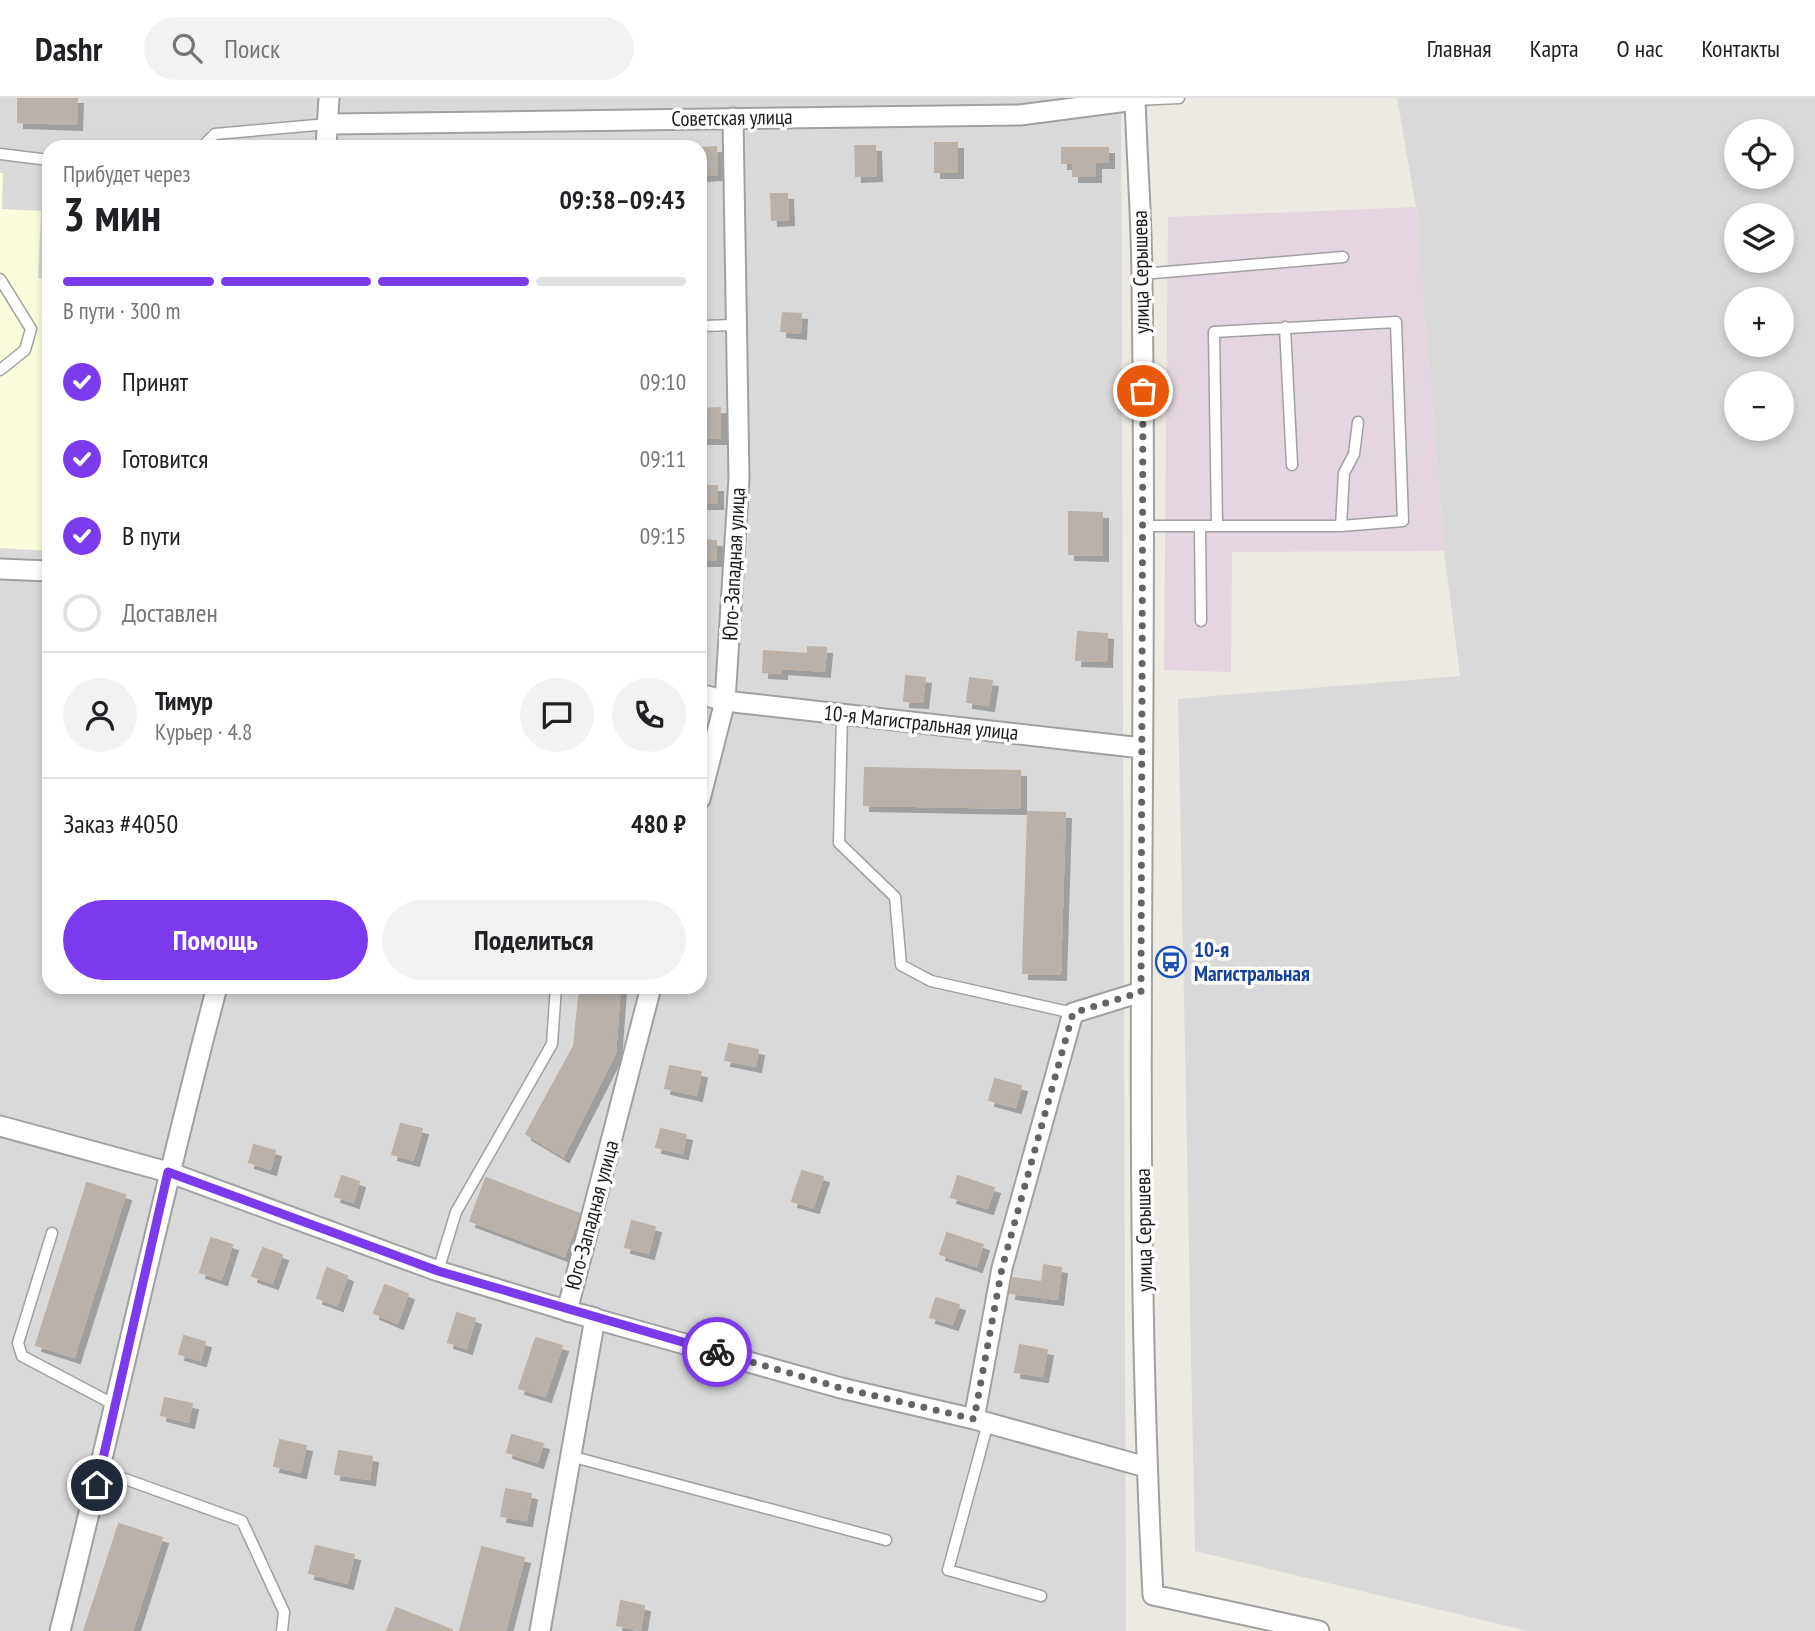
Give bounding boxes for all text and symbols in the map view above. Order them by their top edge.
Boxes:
search box [144,17,634,80]
text: Dashr [35,27,102,70]
icon: search [168,29,206,67]
text: Поиск [224,32,280,65]
text: Главная [1427,33,1492,64]
text: Карта [1530,33,1579,64]
text: О нас [1617,33,1663,64]
text: Контакты [1701,33,1780,64]
street label: Советская улица [671,103,793,132]
map controls [1724,119,1794,441]
button: locate [1724,119,1794,189]
text: Прибудет через [63,159,191,188]
text: 09:38–09:43 [559,183,686,216]
text: 3 мин [63,184,161,244]
button: layers [1724,203,1794,273]
street label: улица Серышева [1126,210,1155,334]
button: + [1724,287,1794,357]
text: В пути · 300 m [63,296,180,325]
pin [1113,361,1173,421]
icon: check [63,363,101,401]
text: Принят [122,365,188,398]
text: 09:10 [640,367,686,396]
button: − [1724,371,1794,441]
icon: bag [1124,372,1162,410]
icon: check [63,440,101,478]
text: Готовится [122,442,208,475]
text: 09:11 [640,444,686,473]
street label: Юго-Западная улица [716,487,751,641]
icon: check [63,517,101,555]
text: В пути [122,519,181,552]
text: 09:15 [640,521,686,550]
text: Доставлен [122,596,218,629]
button: person [63,678,137,752]
button: chat [520,678,594,752]
button: phone [612,678,686,752]
text: Тимур [155,684,213,717]
street label: 10-я Магистральная улица [822,699,1020,746]
text: Курьер · 4.8 [155,717,252,746]
text: Заказ #4050 [63,807,178,840]
text: 480 ₽ [631,807,686,840]
button: Помощь [63,900,368,980]
button: Поделиться [382,900,686,980]
place label: 10-я Магистральная [1194,936,1310,987]
bus stop icon: 10-я Магистральная [1154,945,1188,979]
street label: Юго-Западная улица [559,1137,624,1292]
street label: улица Серышева [1129,1168,1158,1292]
courier [682,1317,752,1387]
icon: bike [698,1333,736,1371]
pin [67,1455,127,1515]
icon: home [78,1466,116,1504]

